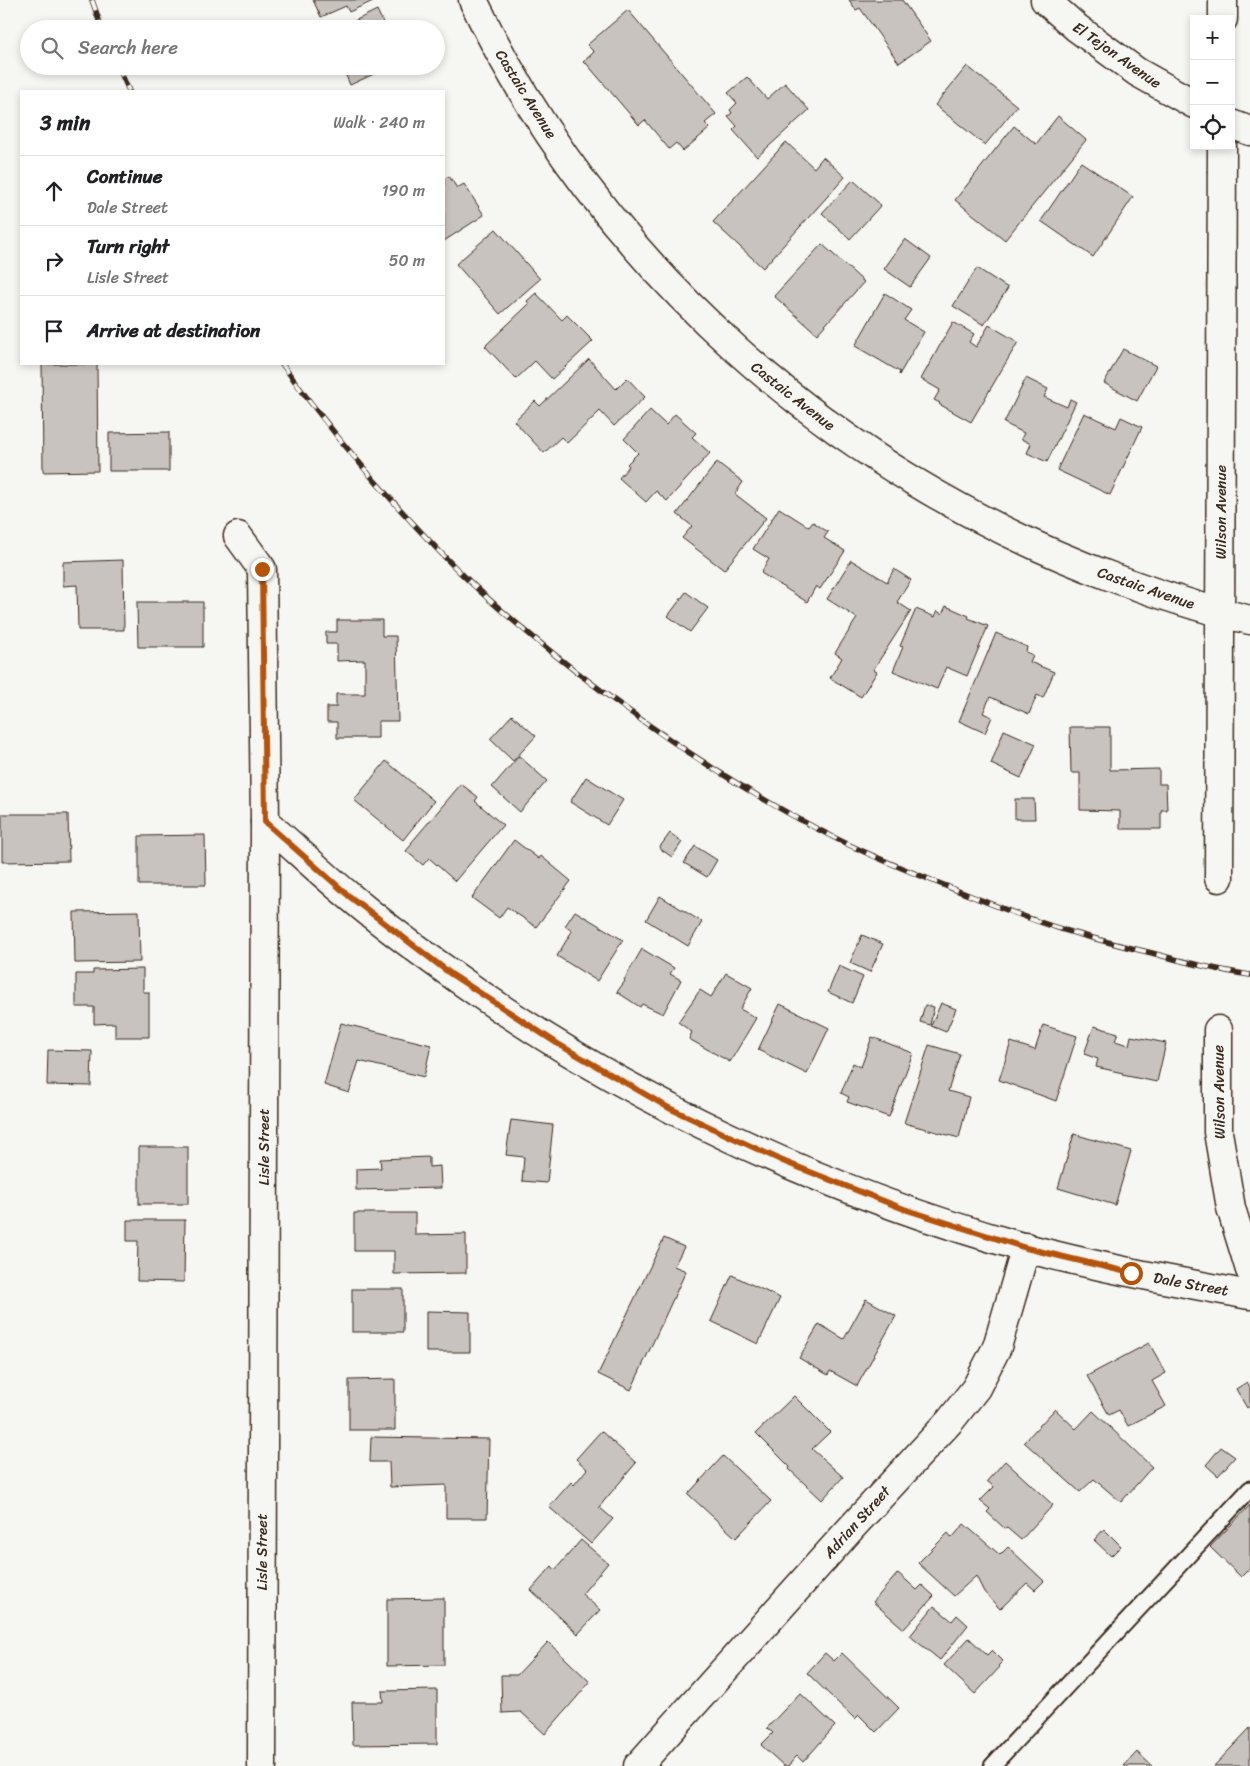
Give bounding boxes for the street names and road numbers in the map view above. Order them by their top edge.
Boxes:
street label: El Tejon Avenue [1067,15,1167,96]
street label: Castaic Avenue [488,44,564,144]
street label: Castaic Avenue [745,355,841,437]
street label: Wilson Avenue [1208,465,1234,559]
street label: Castaic Avenue [1094,559,1198,617]
street label: Wilson Avenue [1205,1044,1233,1139]
street label: Lisle Street [251,1108,277,1185]
street label: Dale Street [1151,1265,1231,1303]
street label: Adrian Street [816,1479,898,1565]
street label: Lisle Street [249,1513,275,1590]

